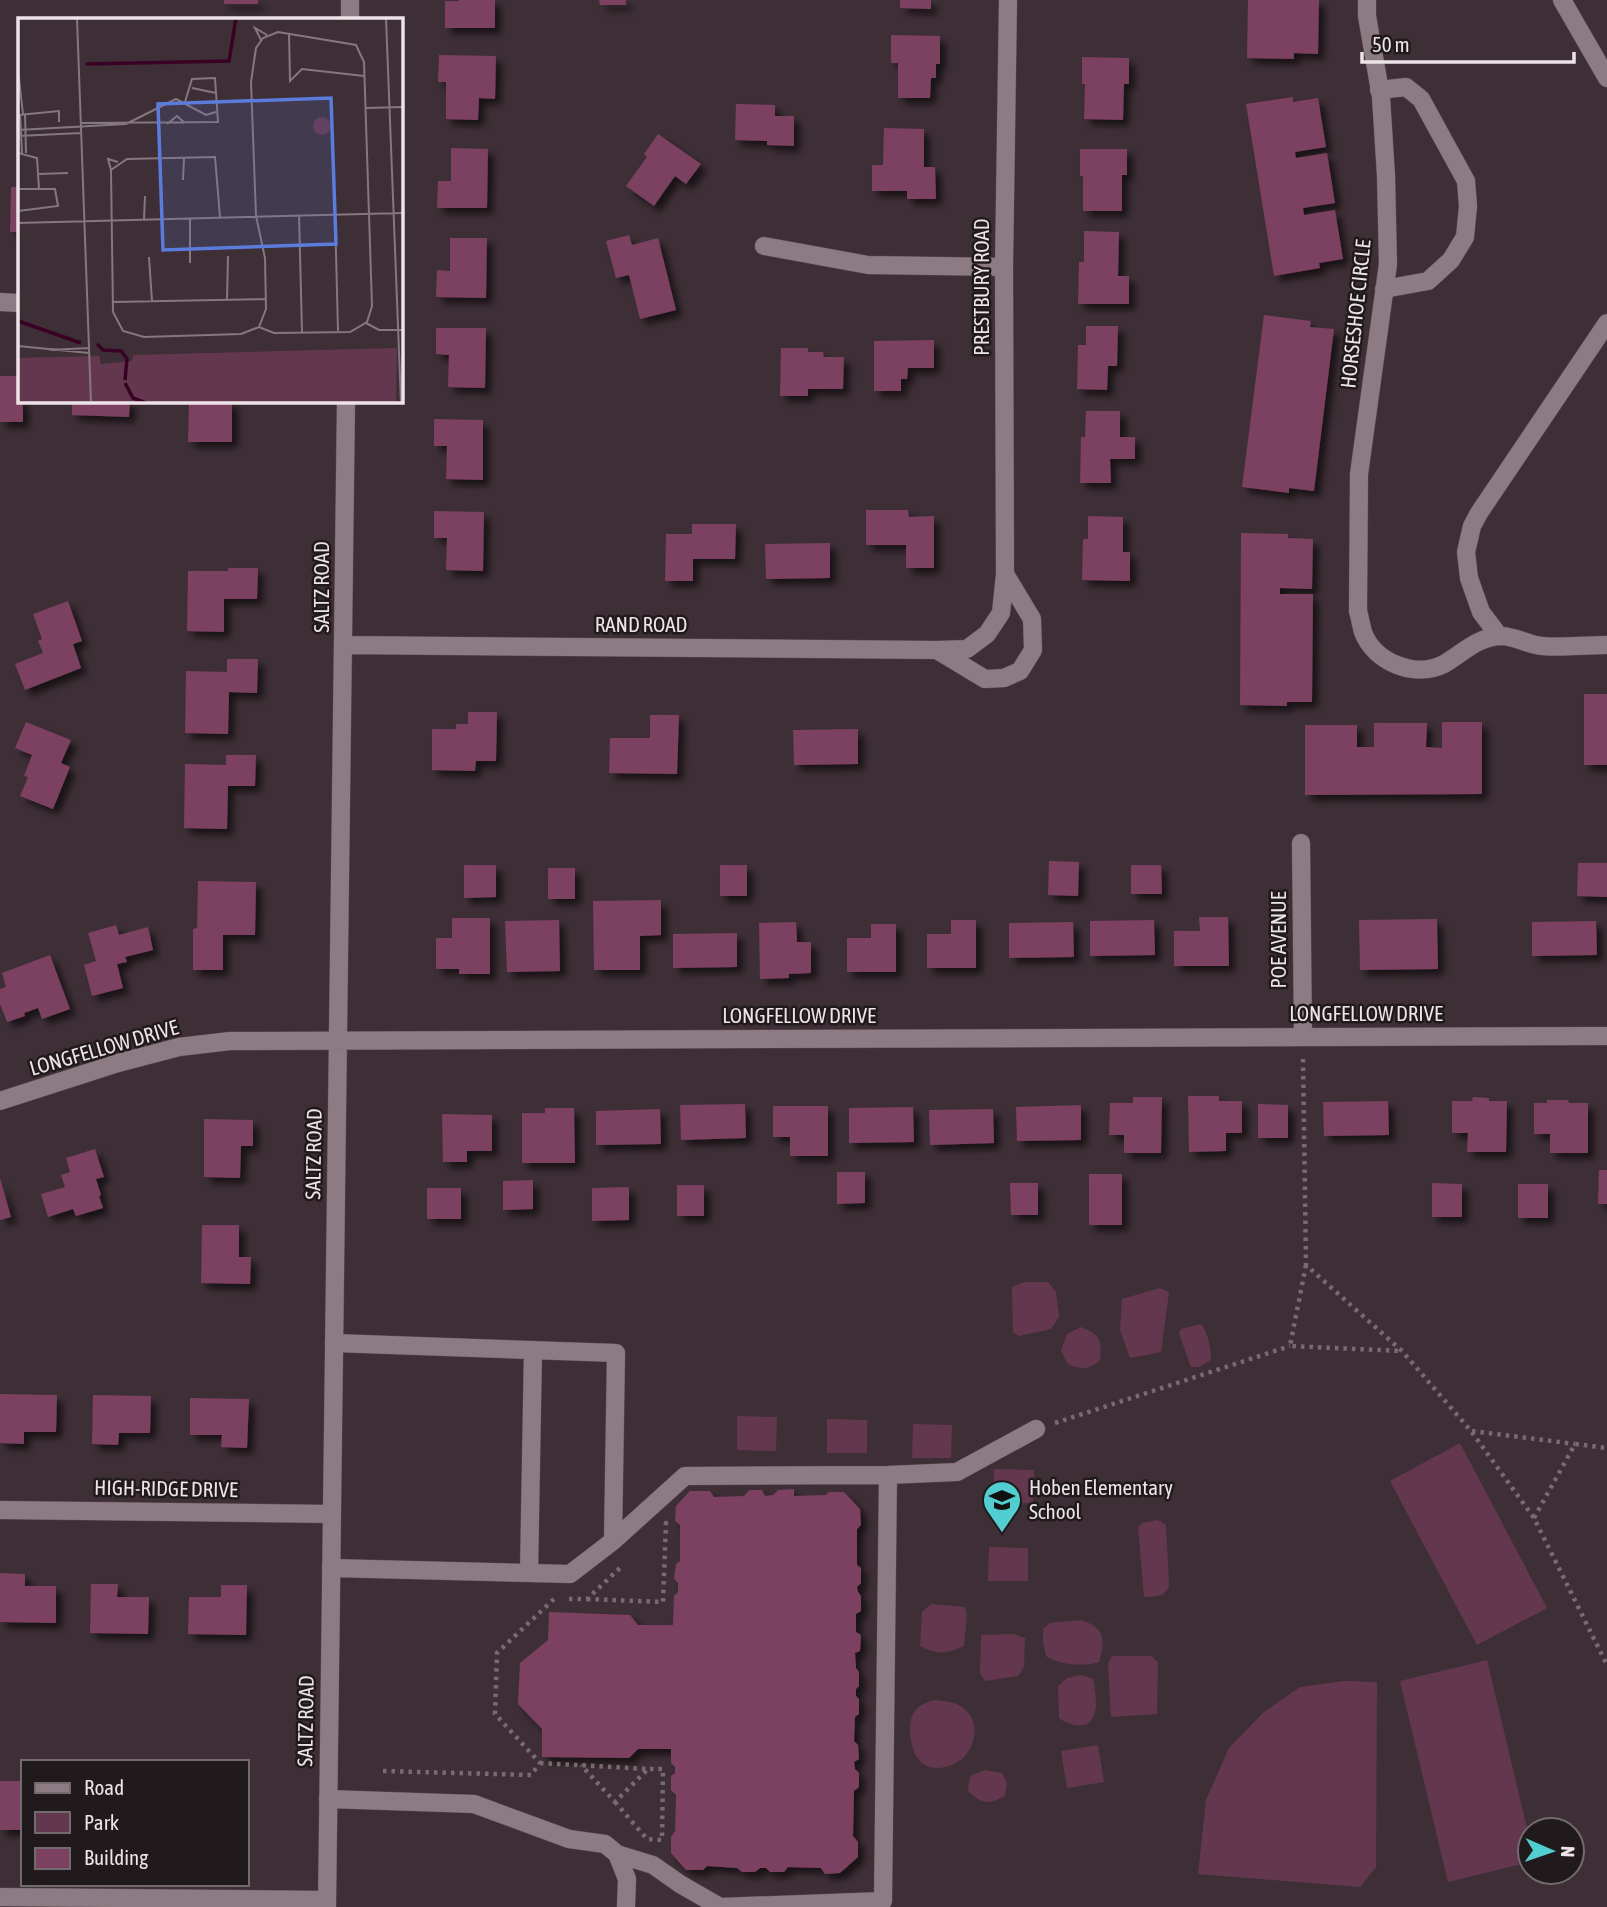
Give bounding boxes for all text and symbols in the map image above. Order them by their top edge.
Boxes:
inset map [18,18,402,402]
scale bar [1362,21,1574,65]
text: 50 m [1372,32,1410,56]
street label: PRESTBURY ROAD [969,218,993,356]
street label: HORSESHOE CIRCLE [1335,238,1375,389]
street label: SALTZ ROAD [309,541,333,633]
street label: RAND ROAD [595,612,687,636]
street label: POE AVENUE [1266,891,1290,989]
street label: LONGFELLOW DRIVE [1289,1001,1443,1025]
street label: LONGFELLOW DRIVE [722,1003,876,1027]
street label: LONGFELLOW DRIVE [27,1014,181,1080]
street label: SALTZ ROAD [300,1108,326,1200]
street label: HIGH-RIDGE DRIVE [94,1475,238,1501]
place label: Hoben Elementary School [1029,1475,1173,1523]
school or university icon: Hoben Elementary School [981,1479,1023,1534]
street label: SALTZ ROAD [292,1675,318,1767]
legend [21,1760,248,1886]
text: Road [84,1775,124,1799]
text: Park [84,1810,119,1834]
north arrow [1516,1816,1586,1886]
text: Building [84,1845,148,1869]
text: N [1557,1846,1579,1858]

